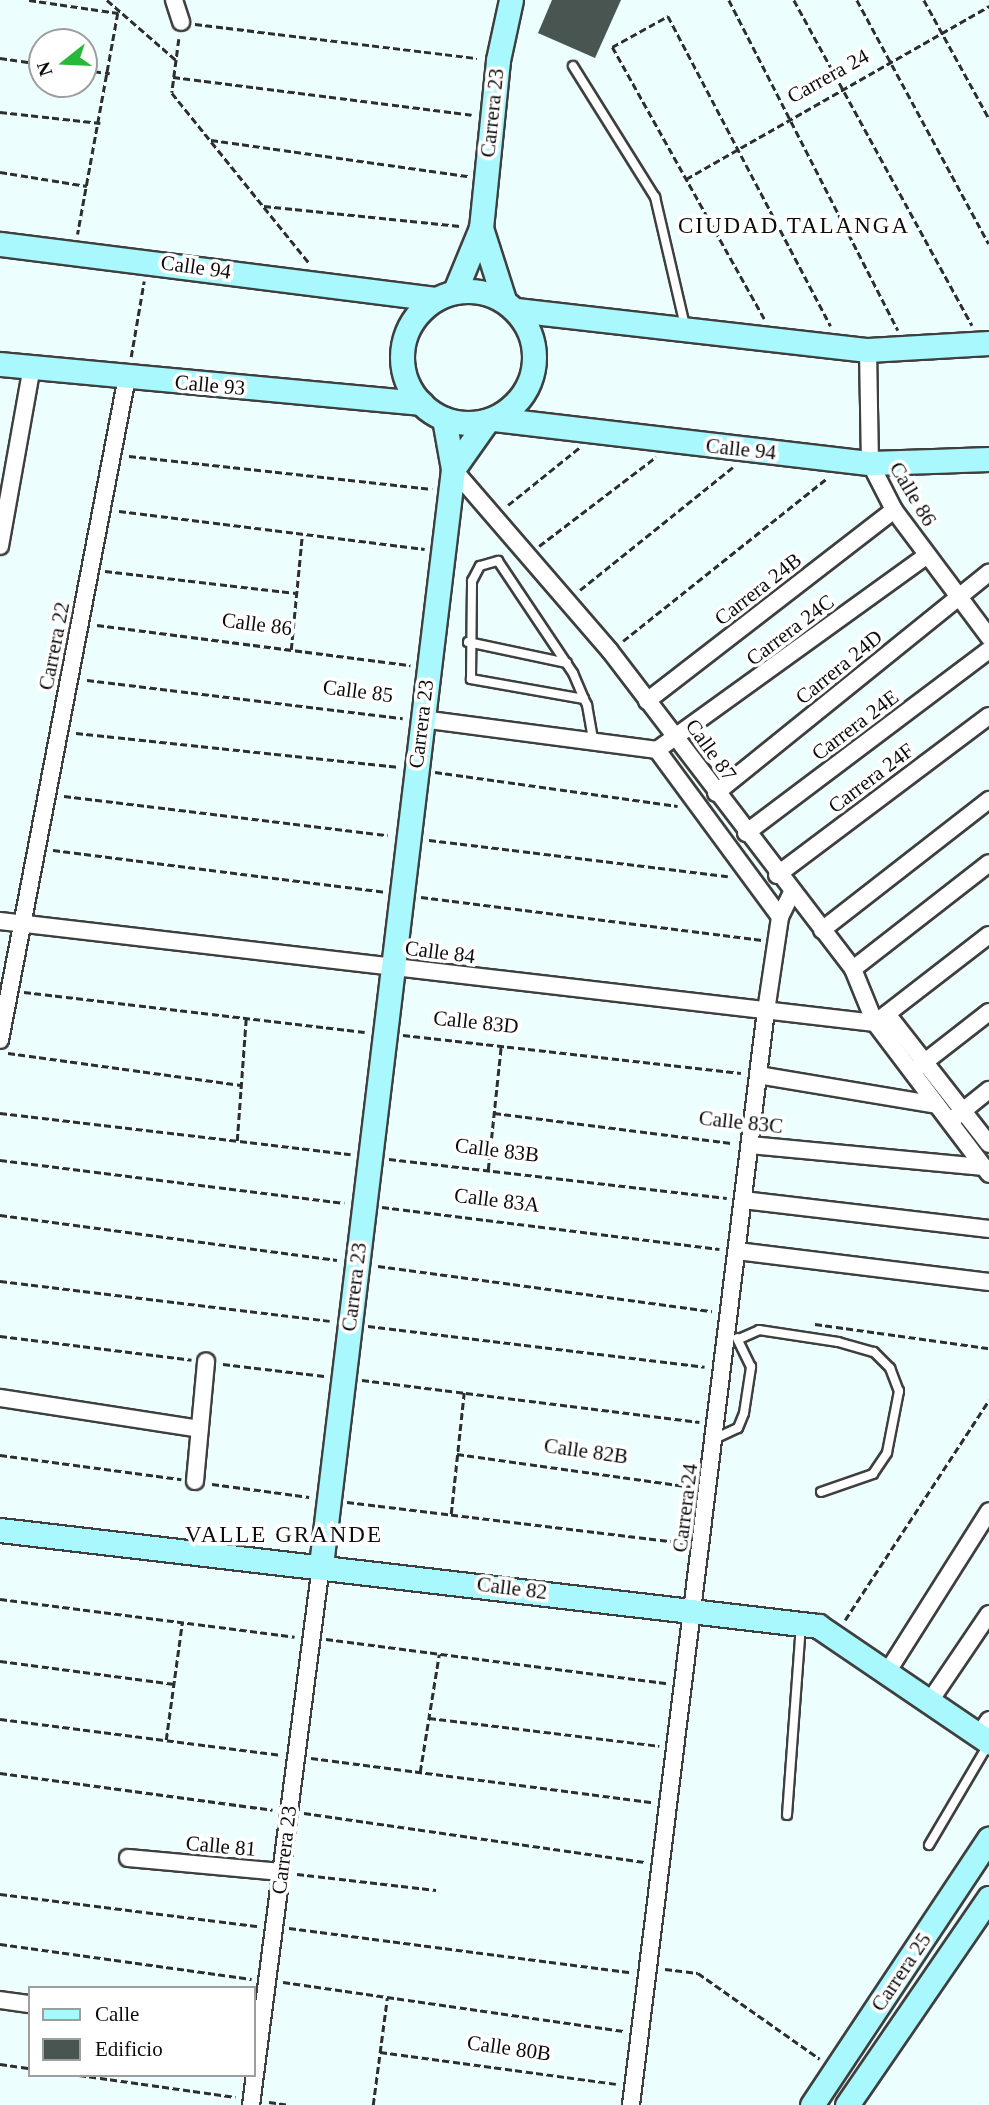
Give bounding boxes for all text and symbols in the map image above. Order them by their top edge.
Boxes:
north arrow [28,28,98,98]
street label: Carrera 24 [783,43,873,109]
text: N [32,59,57,79]
street label: Carrera 23 [475,67,509,159]
district label: CIUDAD TALANGA [680,212,908,240]
street label: Calle 94 [159,250,233,284]
street label: Calle 93 [174,369,246,401]
street label: Calle 94 [705,433,777,465]
street label: Calle 86 [884,457,942,531]
street label: Carrera 24B [710,547,806,631]
street label: Carrera 24C [741,589,839,671]
street label: Carrera 22 [33,600,75,692]
street label: Calle 86 [220,607,294,641]
street label: Carrera 24D [791,624,887,710]
street label: Calle 85 [321,674,395,708]
street label: Carrera 23 [403,678,439,770]
street label: Carrera 24E [807,684,903,766]
street label: Calle 87 [680,714,742,786]
street label: Carrera 24F [823,738,919,818]
street label: Calle 84 [403,935,477,969]
street label: Calle 83D [432,1005,520,1039]
street label: Calle 83C [698,1105,784,1139]
street label: Calle 83B [453,1132,541,1168]
street label: Calle 83A [453,1182,541,1218]
street label: Carrera 23 [336,1241,372,1333]
street label: Calle 82B [542,1433,630,1469]
street label: Carrera 24 [667,1462,703,1554]
district label: VALLE GRANDE [187,1521,381,1549]
street label: Calle 82 [475,1571,549,1605]
street label: Carrera 23 [266,1804,302,1896]
street label: Calle 81 [185,1830,257,1862]
street label: Carrera 25 [866,1928,936,2016]
legend [28,1986,256,2077]
text: Calle [95,2002,139,2026]
street label: Calle 80B [465,2030,553,2066]
text: Edificio [95,2037,163,2061]

